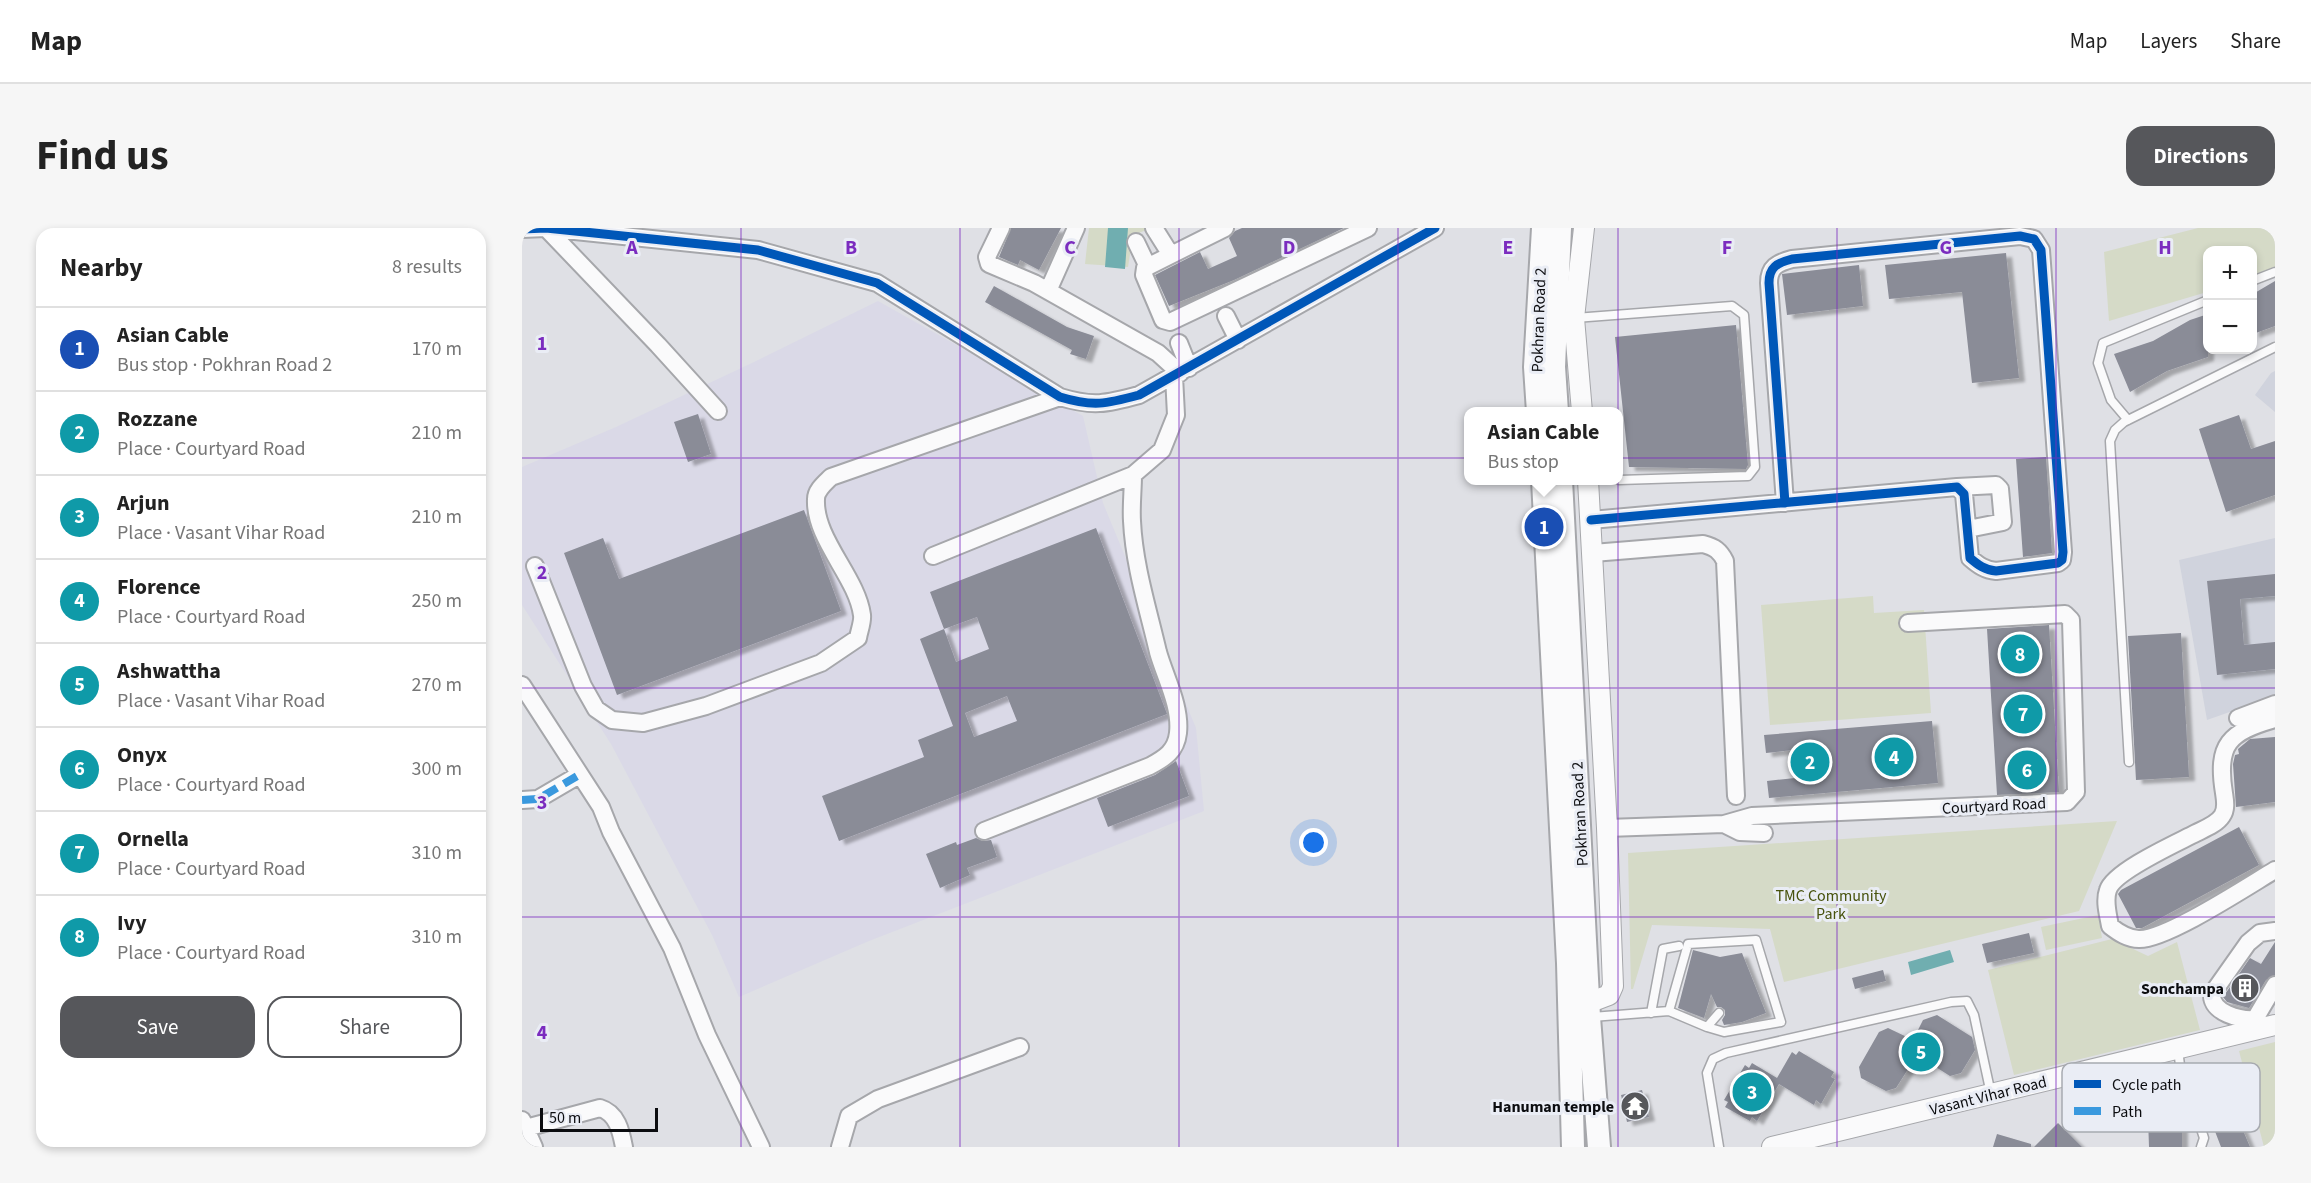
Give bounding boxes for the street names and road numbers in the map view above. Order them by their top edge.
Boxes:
street label: Pokhran Road 2 [1526,267,1552,373]
street label: Pokhran Road 2 [1566,761,1594,867]
street label: Courtyard Road [1941,792,2047,820]
street label: Vasant Vihar Road [1927,1071,2049,1121]

